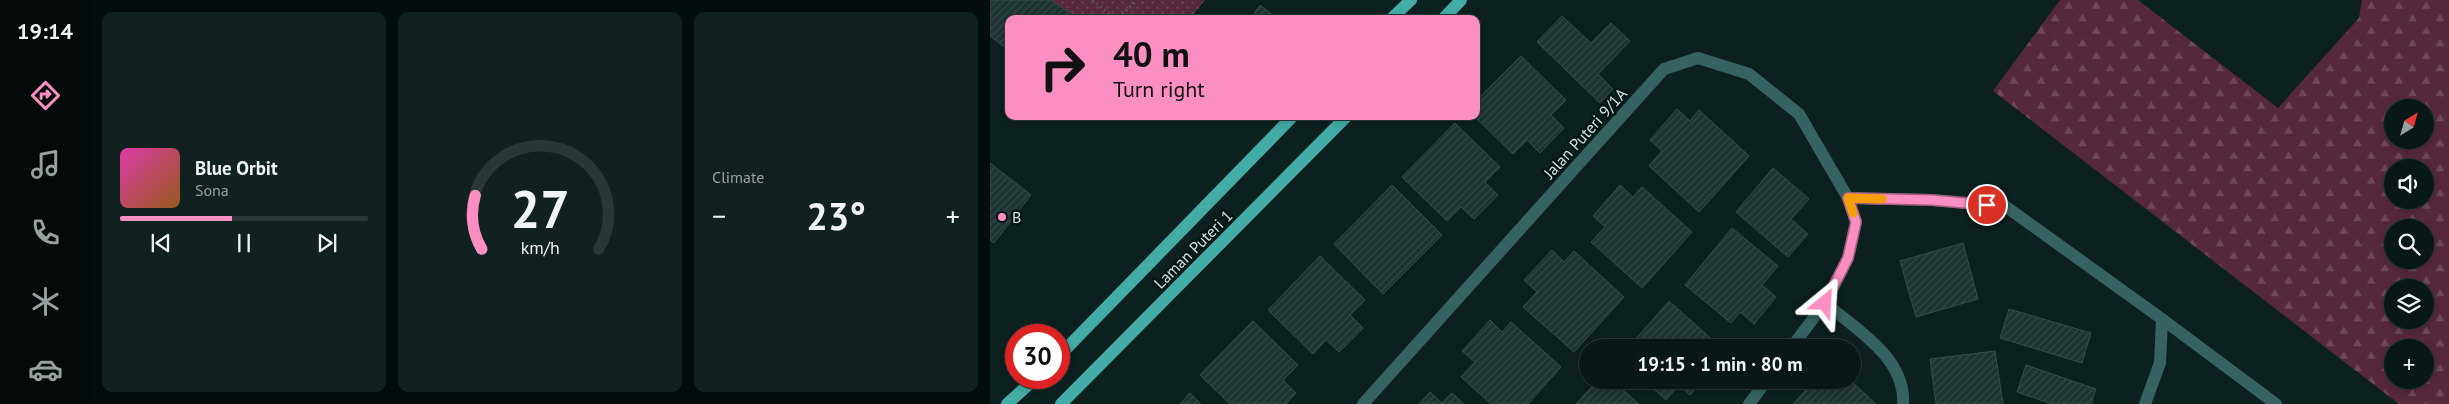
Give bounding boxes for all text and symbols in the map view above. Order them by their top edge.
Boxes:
text: 19:14 [17,17,73,45]
text: 40 m [1113,31,1190,77]
icon: right [1030,35,1095,100]
text: Turn right [1113,75,1205,103]
icon: directions [28,78,63,113]
street label: Jalan Puteri 9/1A [1538,83,1631,183]
north arrow [2384,99,2434,149]
map controls [2384,99,2434,389]
icon: music [28,147,63,182]
text: Blue Orbit [195,156,278,180]
button: sound [2384,159,2434,209]
text: Climate [712,167,764,187]
text: 27 [511,175,569,242]
text: Sona [195,180,229,200]
pin [1966,184,2008,226]
text: 23° [806,191,866,240]
icon: arrive [1973,191,2001,219]
text: − [712,197,726,234]
text: + [946,197,960,234]
street label: Laman Puteri 1 [1150,206,1236,292]
place label: B [1012,207,1021,227]
marker: B [996,211,1008,223]
icon: phone [28,215,63,250]
button: search [2384,219,2434,269]
icon: previous [147,229,175,257]
icon: pause [230,229,258,257]
icon: next [313,229,341,257]
text: km/h [520,236,560,259]
position arrow [1798,276,1850,328]
button: layers [2384,279,2434,329]
icon: climate [28,284,63,319]
speed limit sign: 30 [1005,324,1070,389]
button: + [2384,339,2434,389]
icon: car [28,352,63,387]
text: 19:15 · 1 min · 80 m [1637,352,1803,376]

